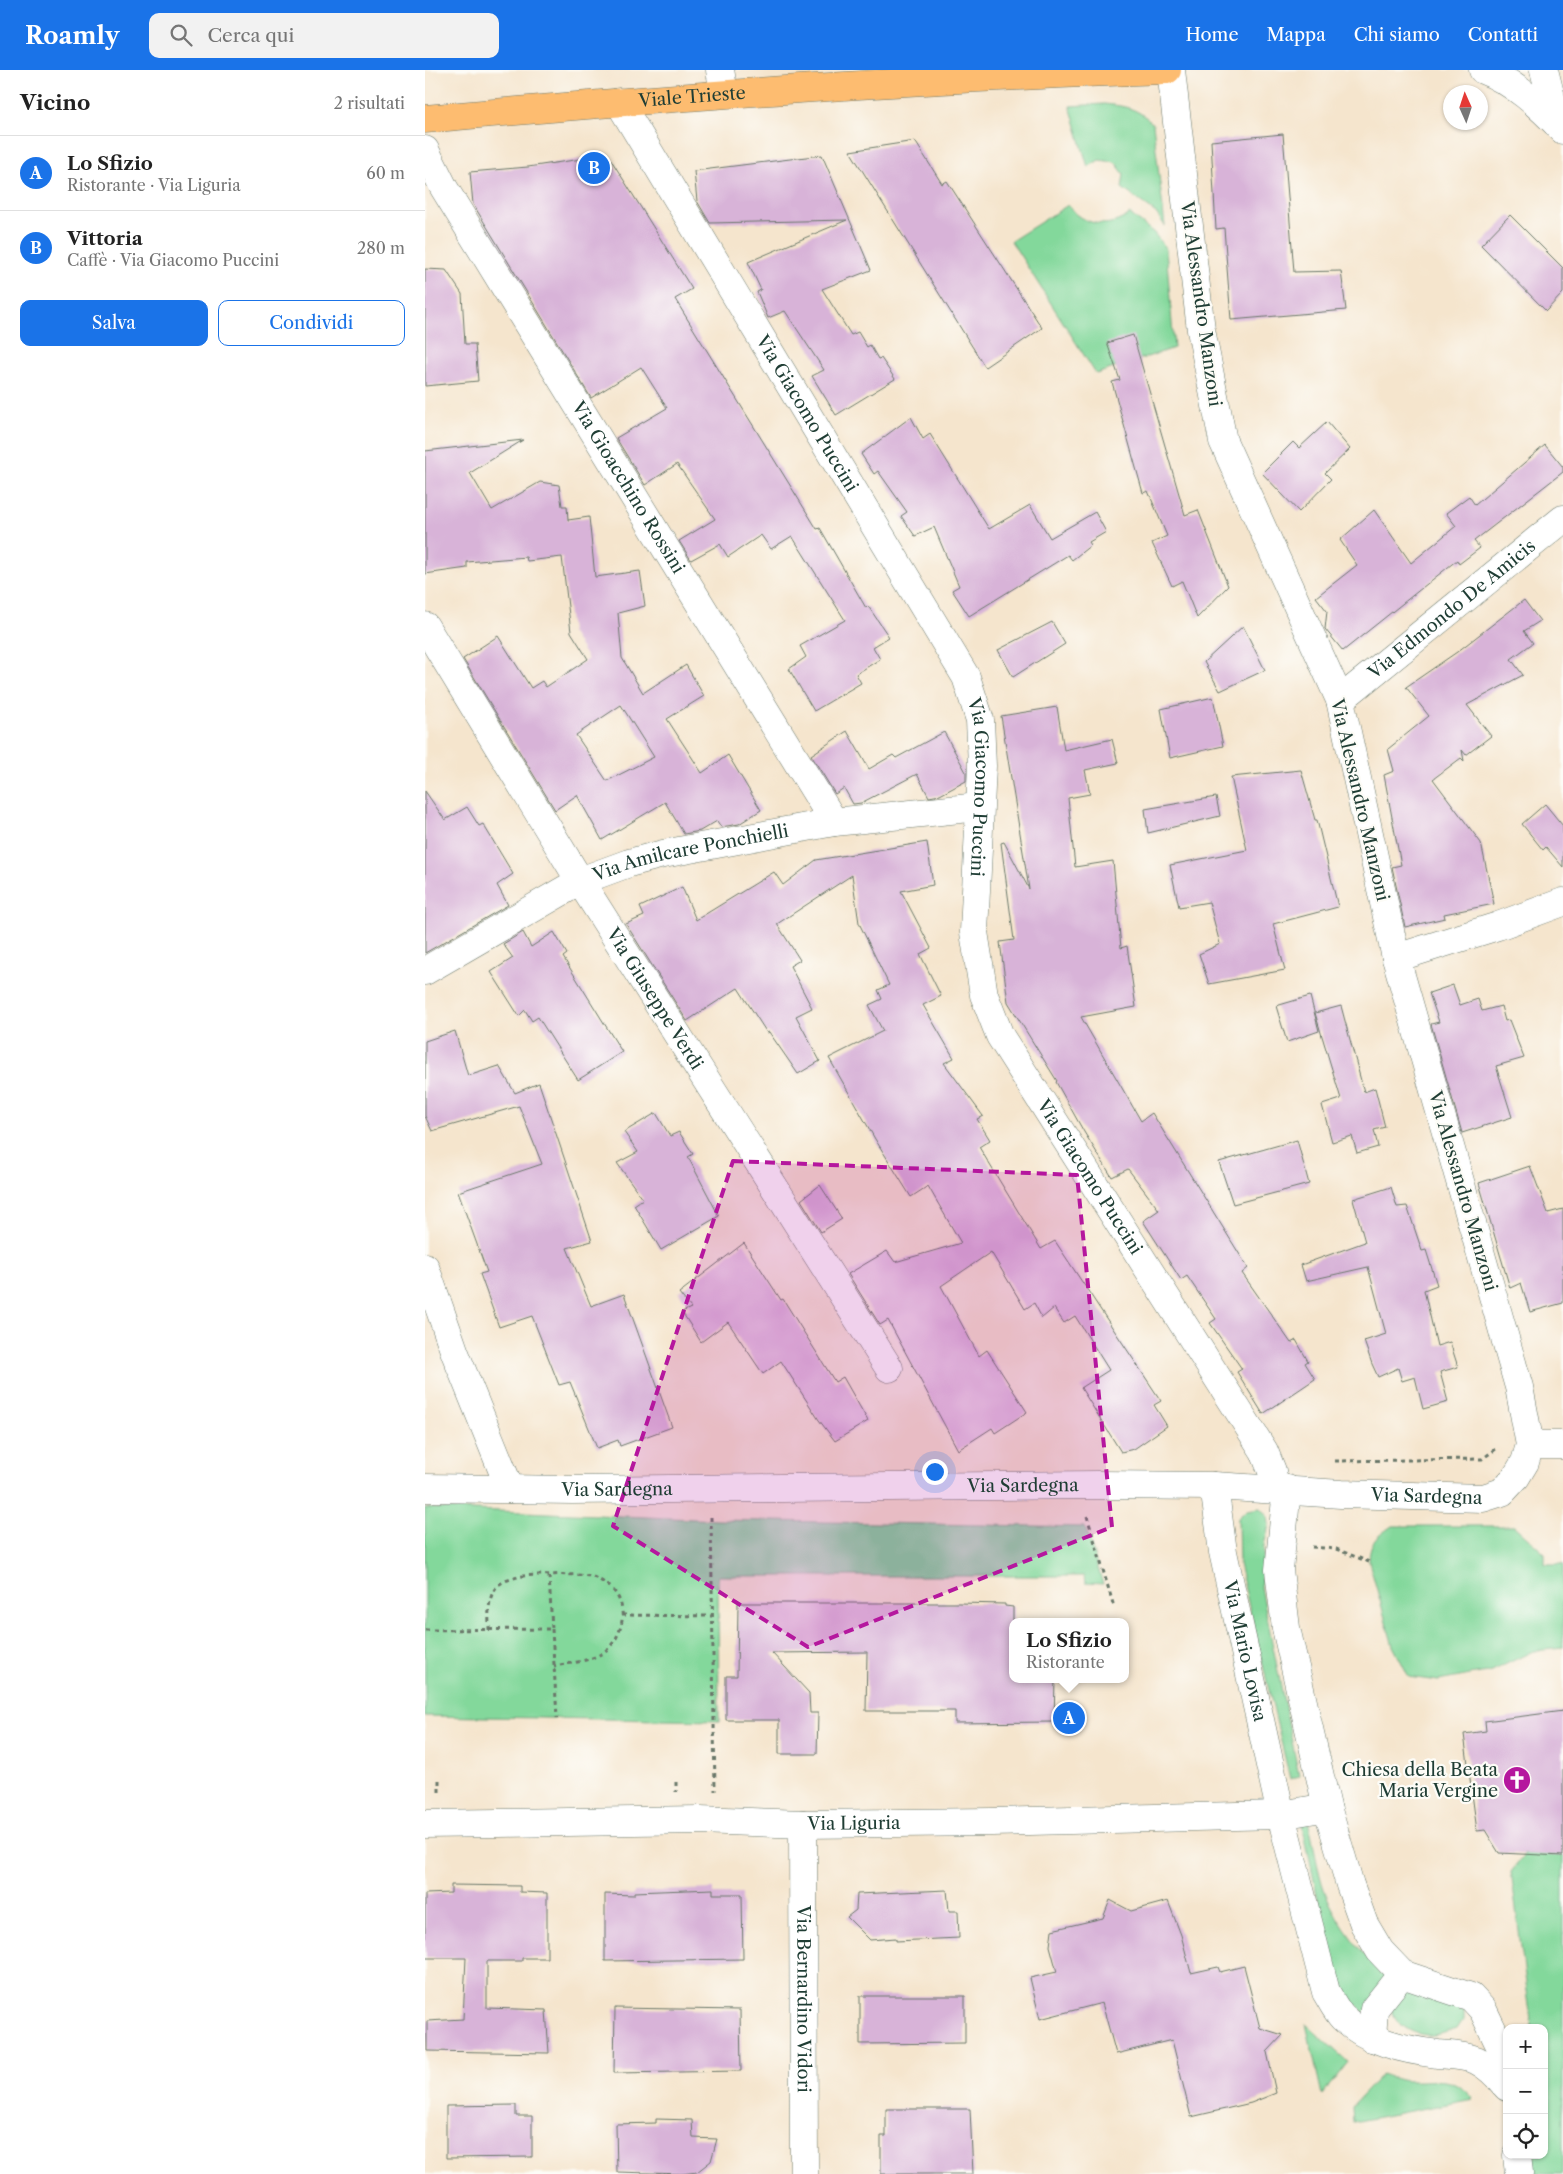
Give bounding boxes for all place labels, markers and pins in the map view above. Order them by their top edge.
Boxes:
pin: B [578,149,610,187]
pin: A [1053,1699,1085,1737]
place label: Chiesa della Beata Maria Vergine [1342,1759,1498,1802]
church icon: Chiesa della Beata Maria Vergine [1502,1765,1532,1795]

